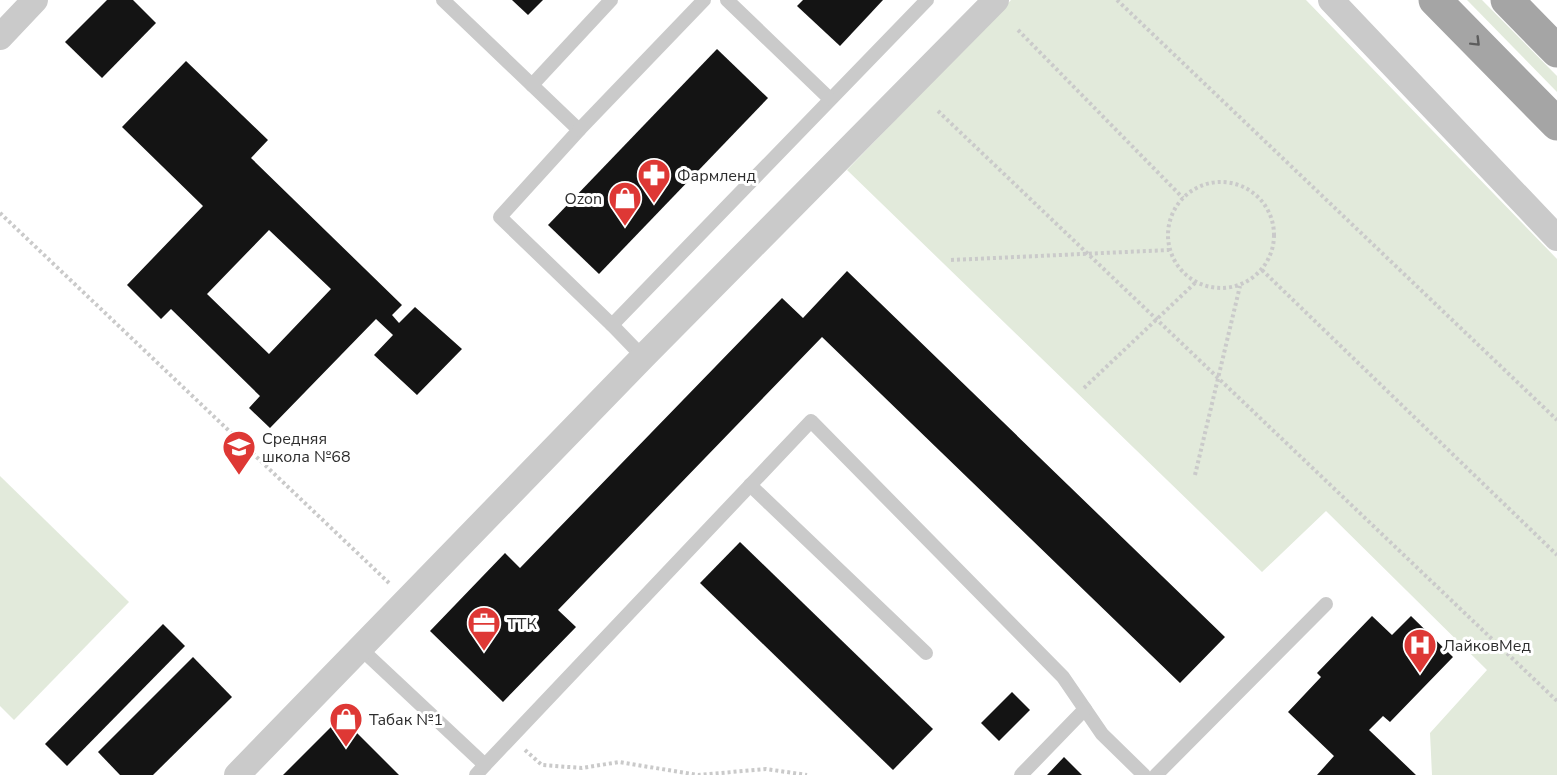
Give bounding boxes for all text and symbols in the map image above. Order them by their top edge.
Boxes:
one-way arrow [1468,34,1479,45]
pharmacy icon: Фармленд [636,157,672,204]
place label: Фармленд [677,165,756,187]
shop icon: Ozon [607,180,643,227]
place label: Ozon [564,188,602,210]
place label: Средняя школа №68 [262,428,350,468]
school or university icon: Средняя школа №68 [221,429,257,476]
office icon: ТТК [466,605,502,652]
place label: ТТК [507,613,537,635]
hospital icon: ЛайковМед [1402,627,1438,674]
place label: ЛайковМед [1443,635,1531,657]
shop icon: Табак №1 [328,701,364,748]
place label: Табак №1 [369,709,443,731]

